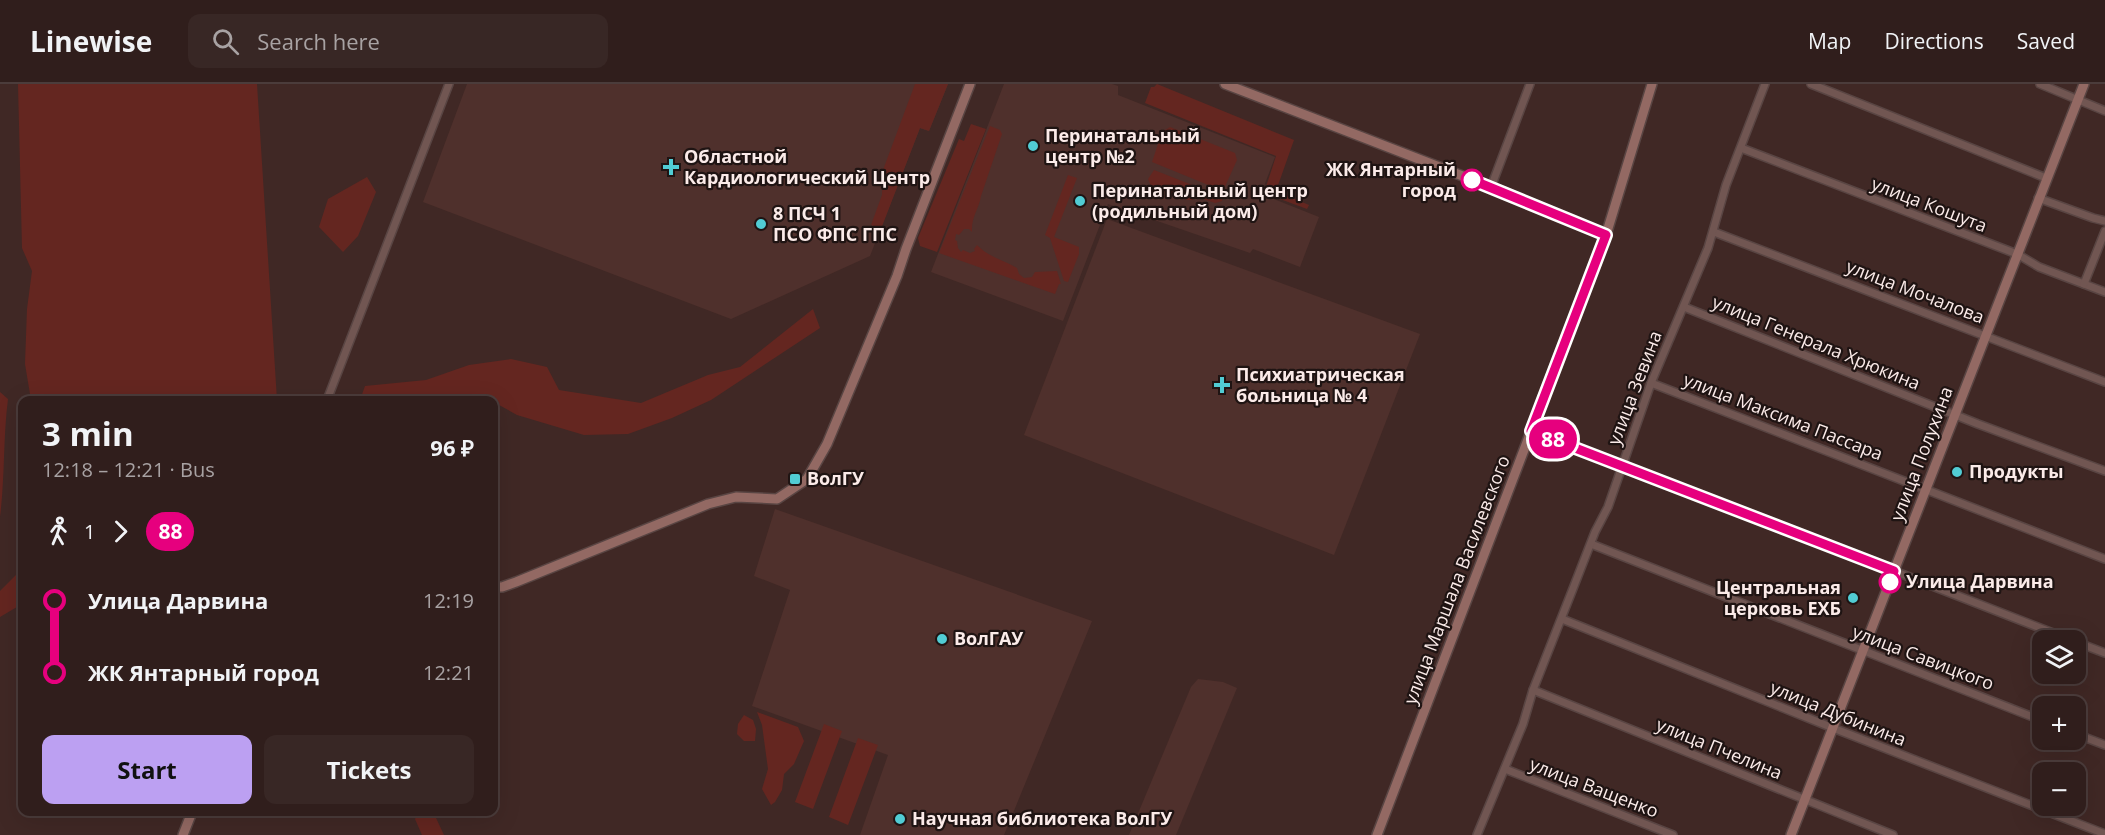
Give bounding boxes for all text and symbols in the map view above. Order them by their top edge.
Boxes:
search box [188,14,608,68]
text: Linewise [30,22,152,60]
icon: search [209,25,242,58]
text: Search here [257,26,380,56]
text: Map [1808,27,1851,55]
text: Directions [1884,27,1984,55]
text: Saved [2017,27,2075,55]
place label: Перинатальный центр №2 [1045,123,1200,168]
marker: Перинатальный центр №2 [1026,139,1040,153]
place label: Областной Кардиологический Центр [684,144,930,189]
place label: ЖК Янтарный город [1326,157,1456,202]
marker: Областной Кардиологический Центр [662,158,680,176]
marker: ЖК Янтарный город [1461,169,1483,191]
street label: улица Кошута [1868,171,1991,237]
place label: Перинатальный центр (родильный дом) [1092,178,1308,223]
marker: Перинатальный центр (родильный дом) [1073,194,1087,208]
place label: 8 ПСЧ 1 ПСО ФПС ГПС [773,201,897,246]
marker: 8 ПСЧ 1 ПСО ФПС ГПС [754,217,768,231]
street label: улица Мочалова [1843,254,1988,328]
street label: улица Генерала Хрюкина [1709,289,1924,395]
street label: улица Зевина [1601,327,1667,448]
place label: Психиатрическая больница № 4 [1236,362,1405,407]
street label: улица Максима Пассара [1680,367,1886,465]
marker: Психиатрическая больница № 4 [1213,376,1231,394]
street label: улица Полухина [1884,383,1958,524]
text: 3 min [42,411,134,456]
line badge: 88 [1526,420,1580,458]
text: 88 [1541,425,1565,453]
text: 96 ₽ [430,432,474,462]
street label: улица Маршала Василевского [1397,452,1515,707]
text: 12:18 – 12:21 · Bus [42,456,215,483]
place label: Продукты [1969,459,2064,483]
marker: Продукты [1950,465,1964,479]
place label: ВолГУ [807,466,864,490]
marker: ВолГУ [788,472,802,486]
icon: walk [42,515,75,548]
icon: forward [104,515,137,548]
text: 88 [158,517,182,545]
text: 1 [84,518,95,545]
place label: Улица Дарвина [1906,569,2054,593]
marker: Улица Дарвина [1879,571,1901,593]
place label: Центральная церковь ЕХБ [1716,575,1841,620]
text: Улица Дарвина [88,585,268,615]
text: 12:19 [423,587,474,614]
marker: Центральная церковь ЕХБ [1846,591,1860,605]
street label: улица Савицкого [1849,619,1998,695]
place label: ВолГАУ [954,626,1023,650]
map controls [2032,630,2086,816]
button: layers [2032,630,2086,684]
marker: ВолГАУ [935,632,949,646]
text: ЖК Янтарный город [88,657,319,687]
text: 12:21 [423,659,474,686]
street label: улица Дубинина [1767,675,1910,751]
button: + [2032,696,2086,750]
street label: улица Пчелина [1653,712,1786,784]
button: Start [42,735,252,804]
button: Tickets [264,735,474,804]
street label: улица Ващенко [1527,751,1662,823]
button: − [2032,762,2086,816]
place label: Научная библиотека ВолГУ [912,806,1172,830]
marker: Научная библиотека ВолГУ [893,812,907,826]

